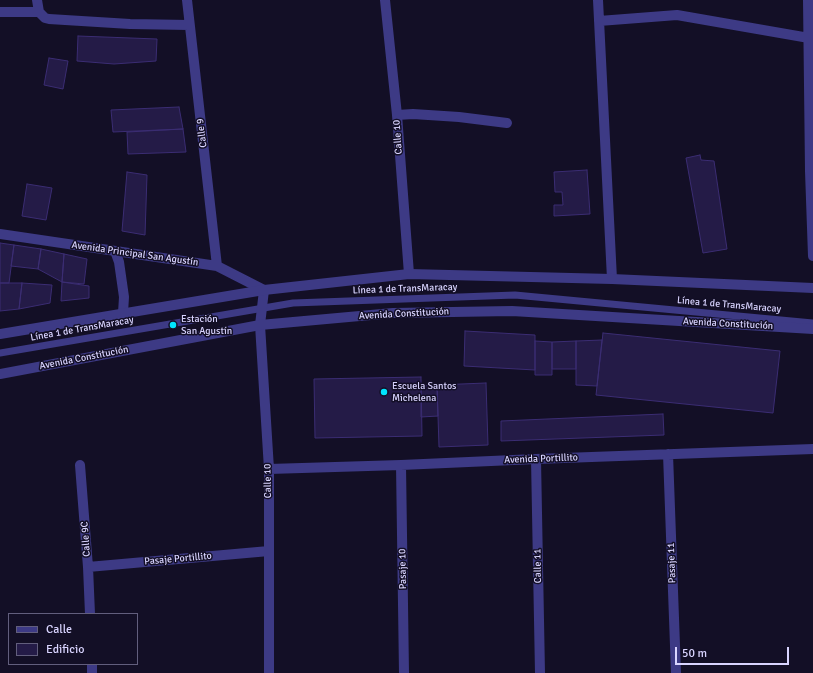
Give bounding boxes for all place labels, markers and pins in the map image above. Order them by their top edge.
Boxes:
place label: Estación San Agustín [181,313,232,336]
marker: Estación San Agustín [168,320,178,330]
place label: Escuela Santos Michelena [392,380,456,404]
marker: Escuela Santos Michelena [379,387,389,397]

